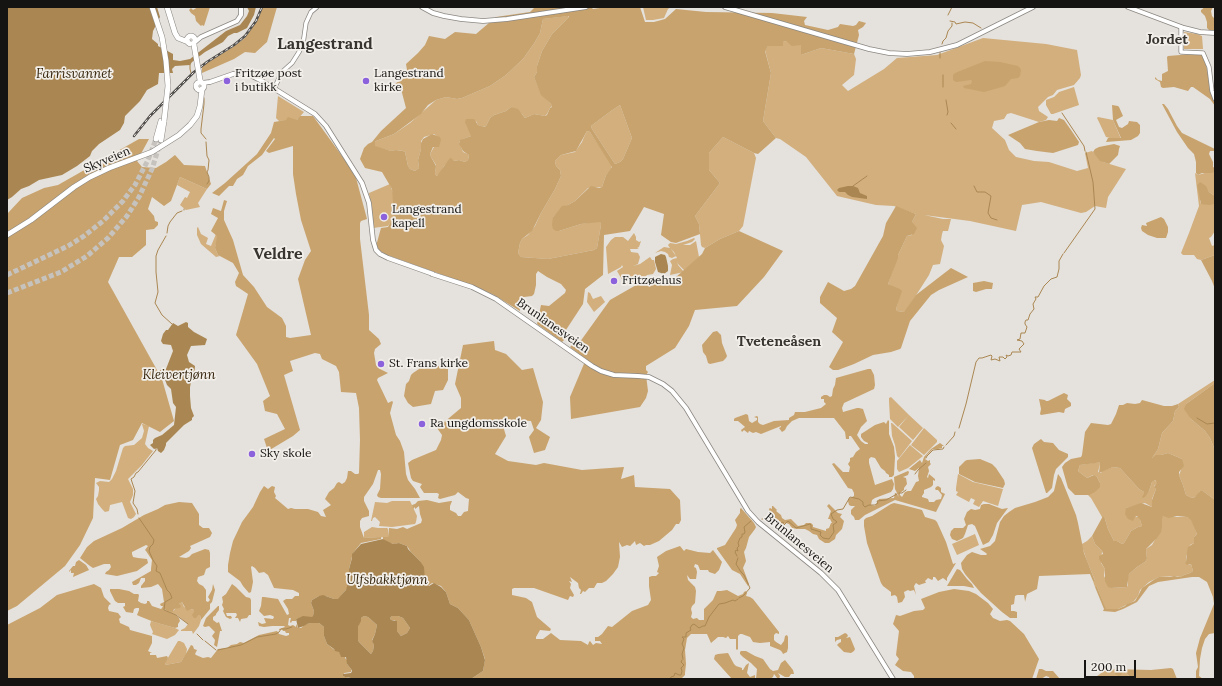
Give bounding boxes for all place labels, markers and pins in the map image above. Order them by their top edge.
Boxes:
place label: Fritzøe post i butikk [235,67,302,95]
place label: Langestrand kirke [374,67,444,95]
marker: Fritzøe post i butikk [222,76,232,86]
marker: Langestrand kirke [361,76,371,86]
place label: Langestrand kapell [392,203,462,231]
marker: Langestrand kapell [379,212,389,222]
place label: Fritzøehus [622,274,681,288]
marker: Fritzøehus [609,276,619,286]
place label: St. Frans kirke [389,357,468,371]
marker: St. Frans kirke [376,359,386,369]
place label: Ra ungdomsskole [430,417,527,431]
marker: Ra ungdomsskole [417,419,427,429]
place label: Sky skole [260,447,311,461]
marker: Sky skole [247,449,257,459]

